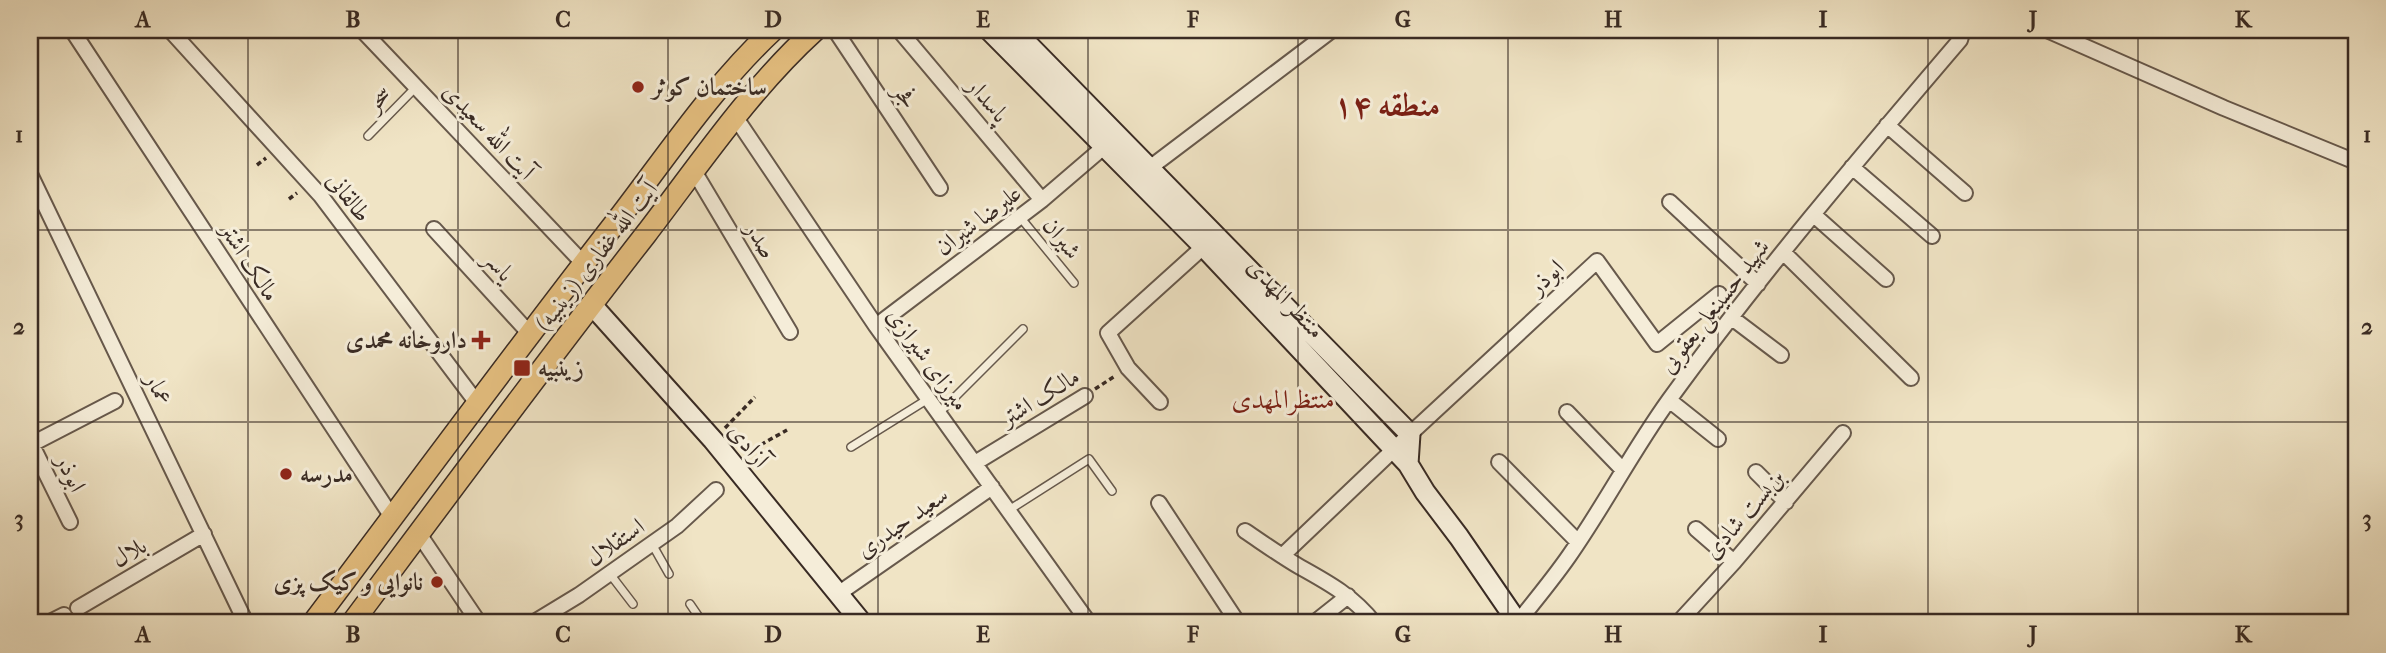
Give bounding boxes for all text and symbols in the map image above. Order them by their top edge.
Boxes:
text: A [134,6,152,33]
text: B [346,6,361,33]
text: C [555,6,571,33]
text: D [764,6,782,33]
text: E [976,6,990,33]
text: F [1186,6,1200,33]
text: G [1395,6,1411,33]
text: H [1604,6,1622,33]
text: I [1819,6,1828,33]
text: J [2027,6,2038,33]
text: K [2235,6,2254,33]
street label: پاسدار [958,70,1016,131]
street label: آیت الله سعیدی [436,73,546,188]
place label: ساختمان کوثر [649,73,767,102]
street label: فجر [885,76,924,114]
street label: سحر [357,79,397,120]
marker: ساختمان کوثر [630,79,646,95]
district label: منطقه ۱۴ [1334,87,1440,124]
text: 1 [15,121,23,148]
text: 1 [2363,121,2371,148]
street label: طالقانی [321,167,377,227]
street label: آیت الله غفاری (زینبیه) [525,170,666,337]
street label: علیرضا شیران [929,179,1027,261]
street label: شیران [1037,211,1087,265]
street label: مالک اشتر [213,215,286,306]
street label: صدر [738,215,783,263]
street label: شهید حسینعلی یعقوبی [1653,233,1778,381]
street label: یاسر [475,243,521,290]
street label: منتظر المهدی [1241,252,1330,345]
street label: ابوذر [1521,254,1570,302]
street label: میرزای شیرازی [881,302,975,416]
text: 2 [13,313,25,340]
text: 2 [2361,313,2373,340]
place label: داروخانه محمدی [346,326,467,355]
marker: داروخانه محمدی [473,332,489,348]
place label: زینبیه [538,354,584,382]
marker: زینبیه [512,358,532,378]
street label: مالک اشتر [993,362,1085,434]
street label: عمار [139,367,179,410]
district label: منتظرالمهدی [1231,384,1335,416]
street label: آزادی [723,417,777,475]
street label: ابوذر [48,448,92,497]
place label: مدرسه [300,460,353,488]
street label: بن‌بست شادی [1697,463,1791,565]
marker: مدرسه [278,466,294,482]
street label: سعید حیدری [851,480,953,564]
text: 3 [14,505,24,532]
text: 3 [2362,505,2372,532]
street label: استقلال [580,512,650,572]
street label: بلال [107,531,151,573]
place label: نانوایی و کیک پزی [273,568,423,598]
marker: نانوایی و کیک پزی [429,574,445,590]
text: A [134,621,152,648]
text: B [346,621,361,648]
text: C [555,621,571,648]
text: D [764,621,782,648]
text: E [976,621,990,648]
text: F [1186,621,1200,648]
text: G [1395,621,1411,648]
text: H [1604,621,1622,648]
text: I [1819,621,1828,648]
text: J [2027,621,2038,648]
text: K [2235,621,2254,648]

